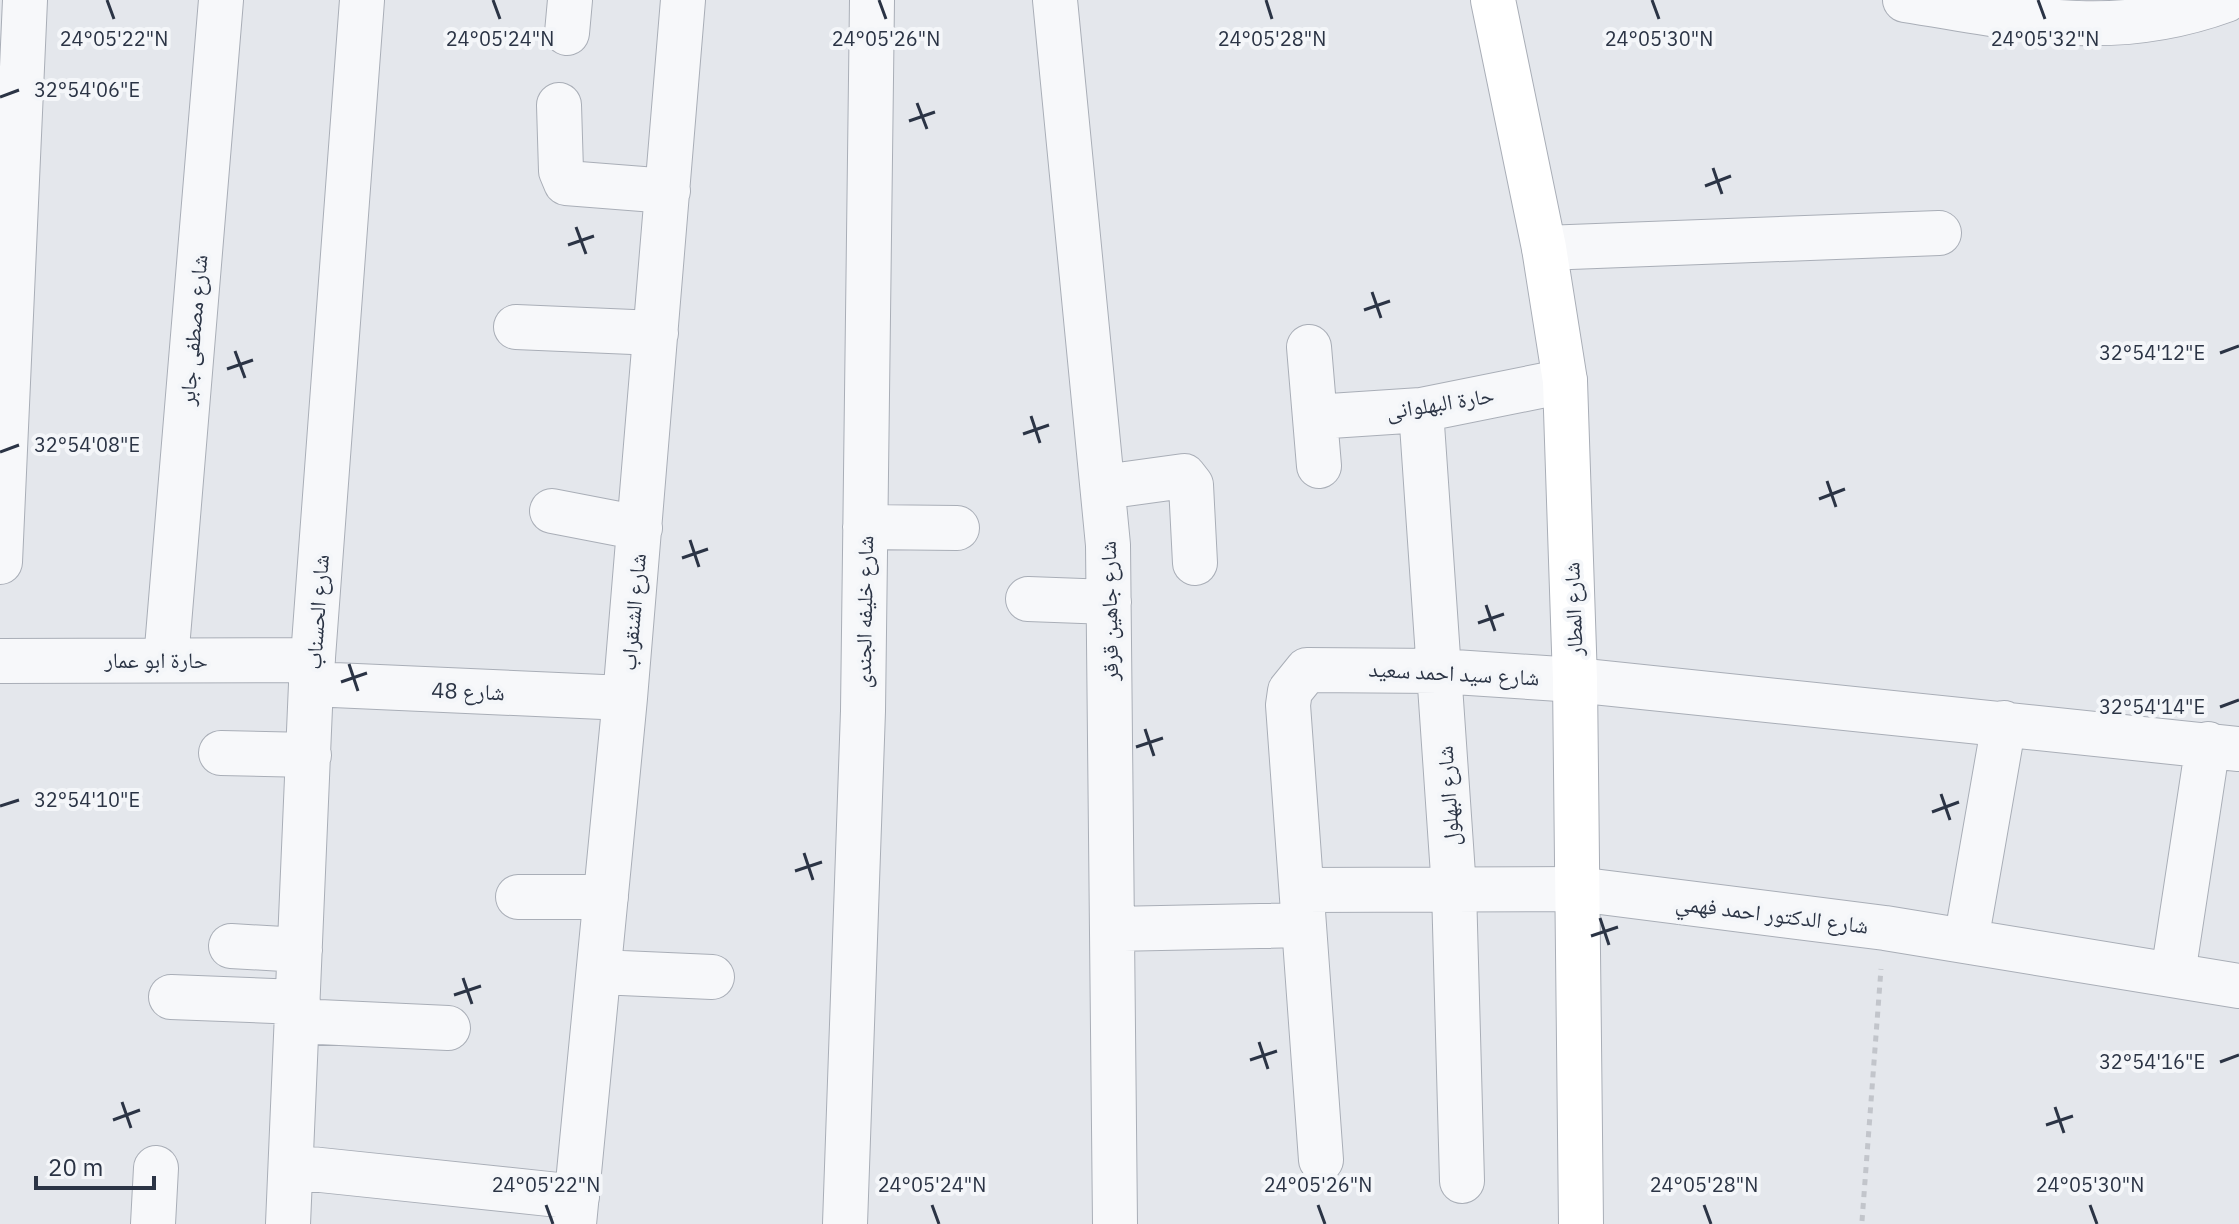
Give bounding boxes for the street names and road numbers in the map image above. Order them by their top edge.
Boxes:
street label: شارع مصطفى جابر [171,253,214,408]
street label: حارة البهلوانى [1384,380,1496,425]
street label: شارع خليفه الجندى [848,535,879,689]
street label: شارع جاهين قرقر [1093,541,1124,682]
street label: شارع الشنقراب [613,552,652,672]
street label: شارع الحسناب [298,554,335,670]
street label: شارع المطار [1556,562,1589,657]
street label: حارة ابو عمار [103,645,208,674]
street label: شارع سيد احمد سعيد [1368,654,1540,691]
street label: شارع 48 [431,675,505,706]
street label: شارع البهلول [1430,745,1465,847]
street label: شارع الدكتور احمد فهمي [1674,887,1870,943]

